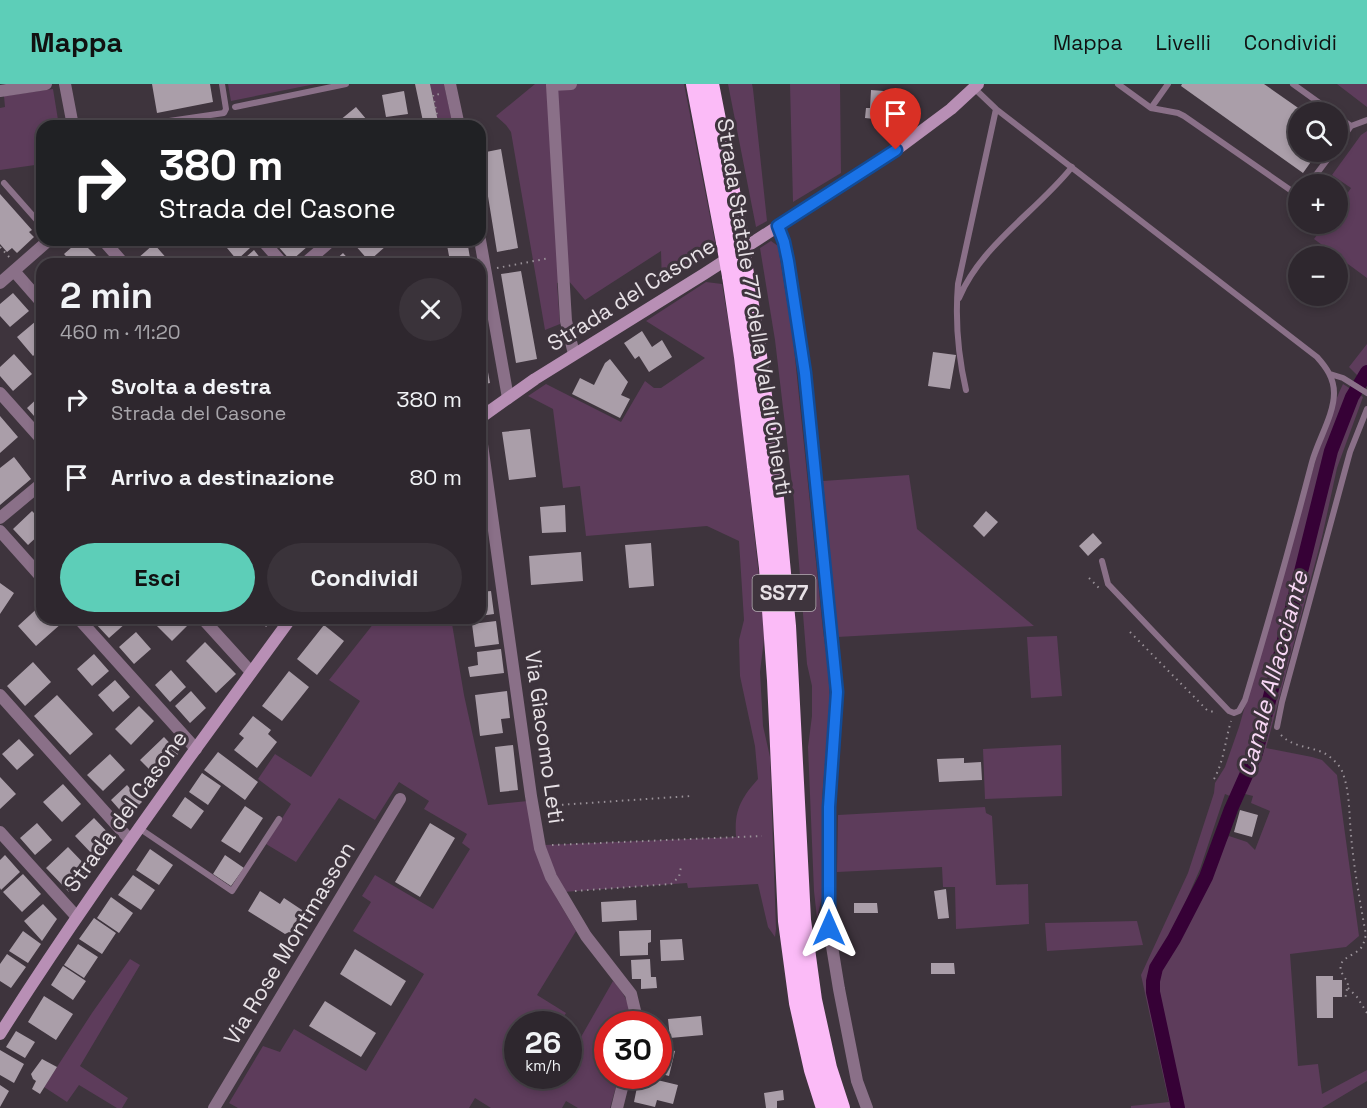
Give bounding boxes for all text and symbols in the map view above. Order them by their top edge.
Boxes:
text: Mappa [30,24,123,60]
text: Mappa [1053,29,1122,56]
text: Livelli [1155,29,1211,56]
text: Condividi [1244,29,1337,56]
pin [870,88,921,150]
icon: arrive [879,97,912,130]
map controls [1288,102,1348,306]
button: search [1288,102,1348,162]
street label: Strada Statale 77 della Val di Chienti [711,116,799,498]
text: 380 m [159,139,284,192]
icon: right [60,144,138,222]
button: + [1288,174,1348,234]
text: Strada del Casone [159,191,396,226]
street label: Strada del Casone [542,231,720,357]
button: − [1288,246,1348,306]
text: 2 min [60,273,153,319]
button: close [399,278,462,341]
text: 460 m · 11:20 [60,319,181,345]
text: Svolta a destra [111,372,271,400]
icon: right [60,383,93,416]
text: 380 m [396,385,462,413]
text: Strada del Casone [111,400,286,426]
icon: arrive [60,461,93,494]
text: Arrivo a destinazione [111,463,334,491]
text: 80 m [410,463,462,491]
button: Esci [60,543,255,612]
button: Condividi [267,543,462,612]
water label: Canale Allacciante [1230,567,1315,780]
road number: SS77 [752,575,816,611]
street label: Via Giacomo Leti [519,649,571,825]
street label: Strada del Casone [57,725,193,897]
street label: Via Rose Montmasson [217,836,361,1050]
position arrow [797,896,861,960]
speed limit sign: 30 [594,1011,672,1089]
text: 26 [525,1023,561,1062]
text: km/h [525,1056,561,1075]

